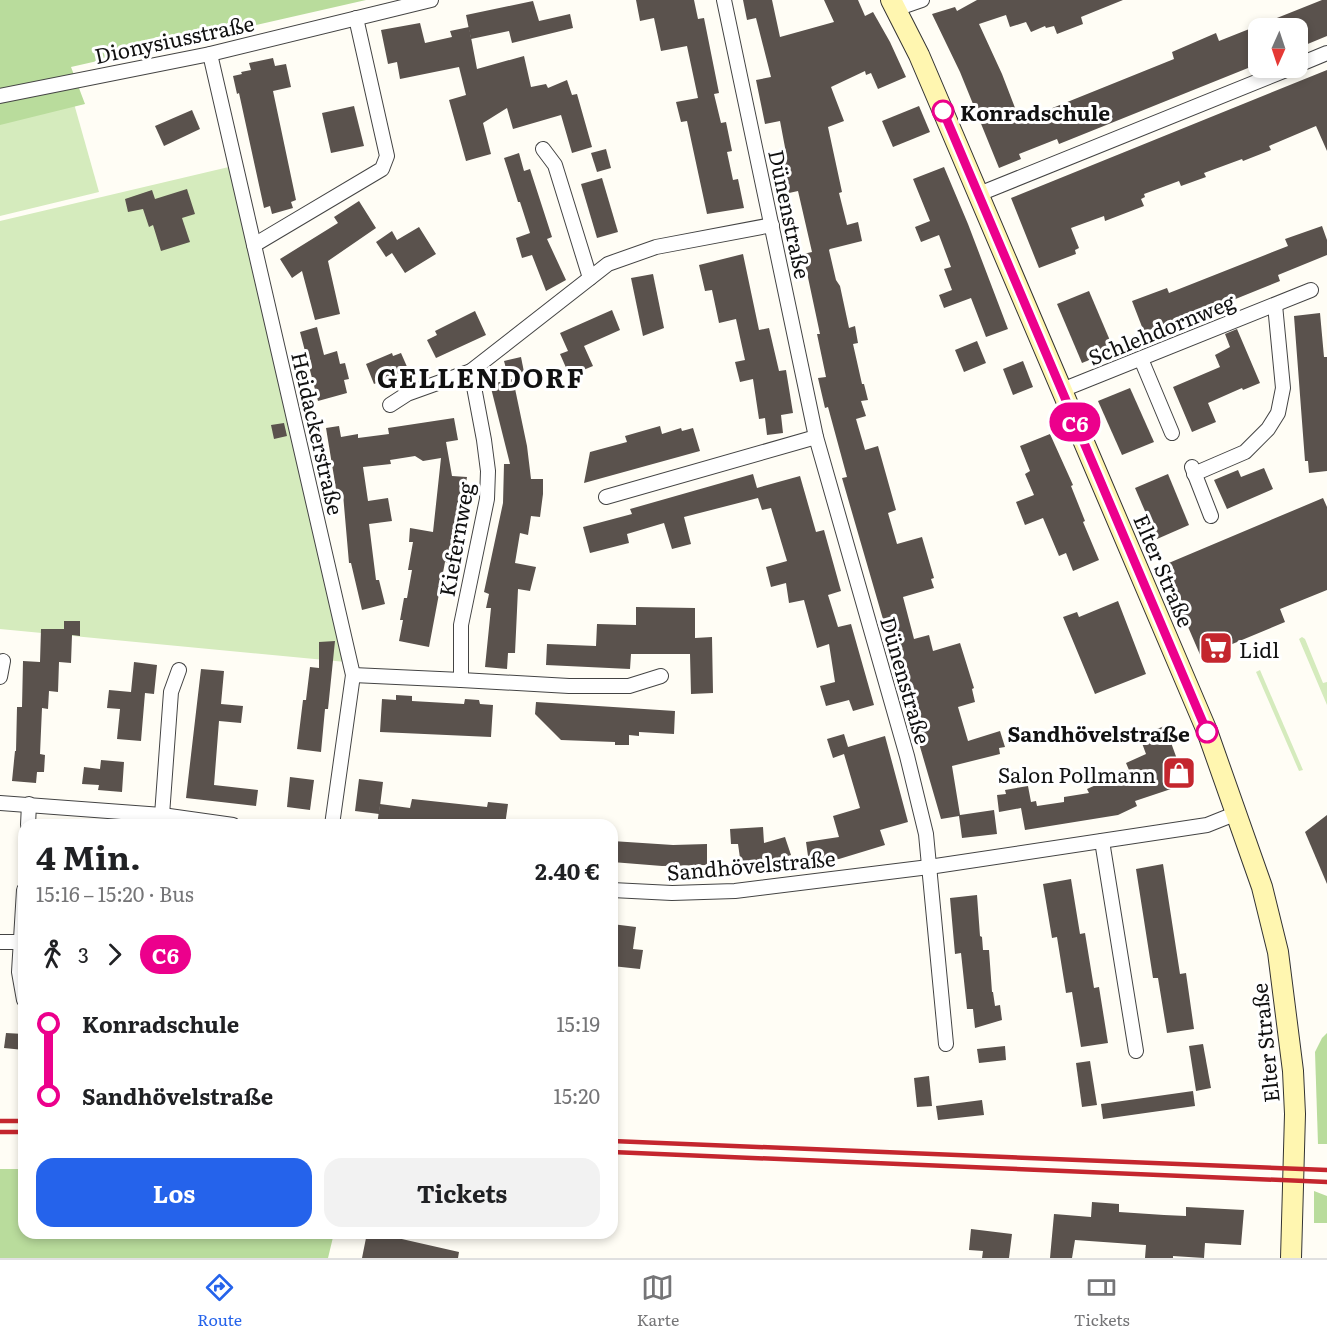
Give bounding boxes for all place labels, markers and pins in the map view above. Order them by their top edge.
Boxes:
place label: Konradschule [960,96,1110,127]
marker: Konradschule [932,100,954,122]
supermarket icon: Lidl [1198,630,1234,666]
place label: Lidl [1239,633,1279,664]
place label: Sandhövelstraße [1008,717,1190,748]
marker: Sandhövelstraße [1196,721,1218,743]
shop icon: Salon Pollmann [1161,755,1197,791]
place label: Salon Pollmann [998,758,1156,789]

